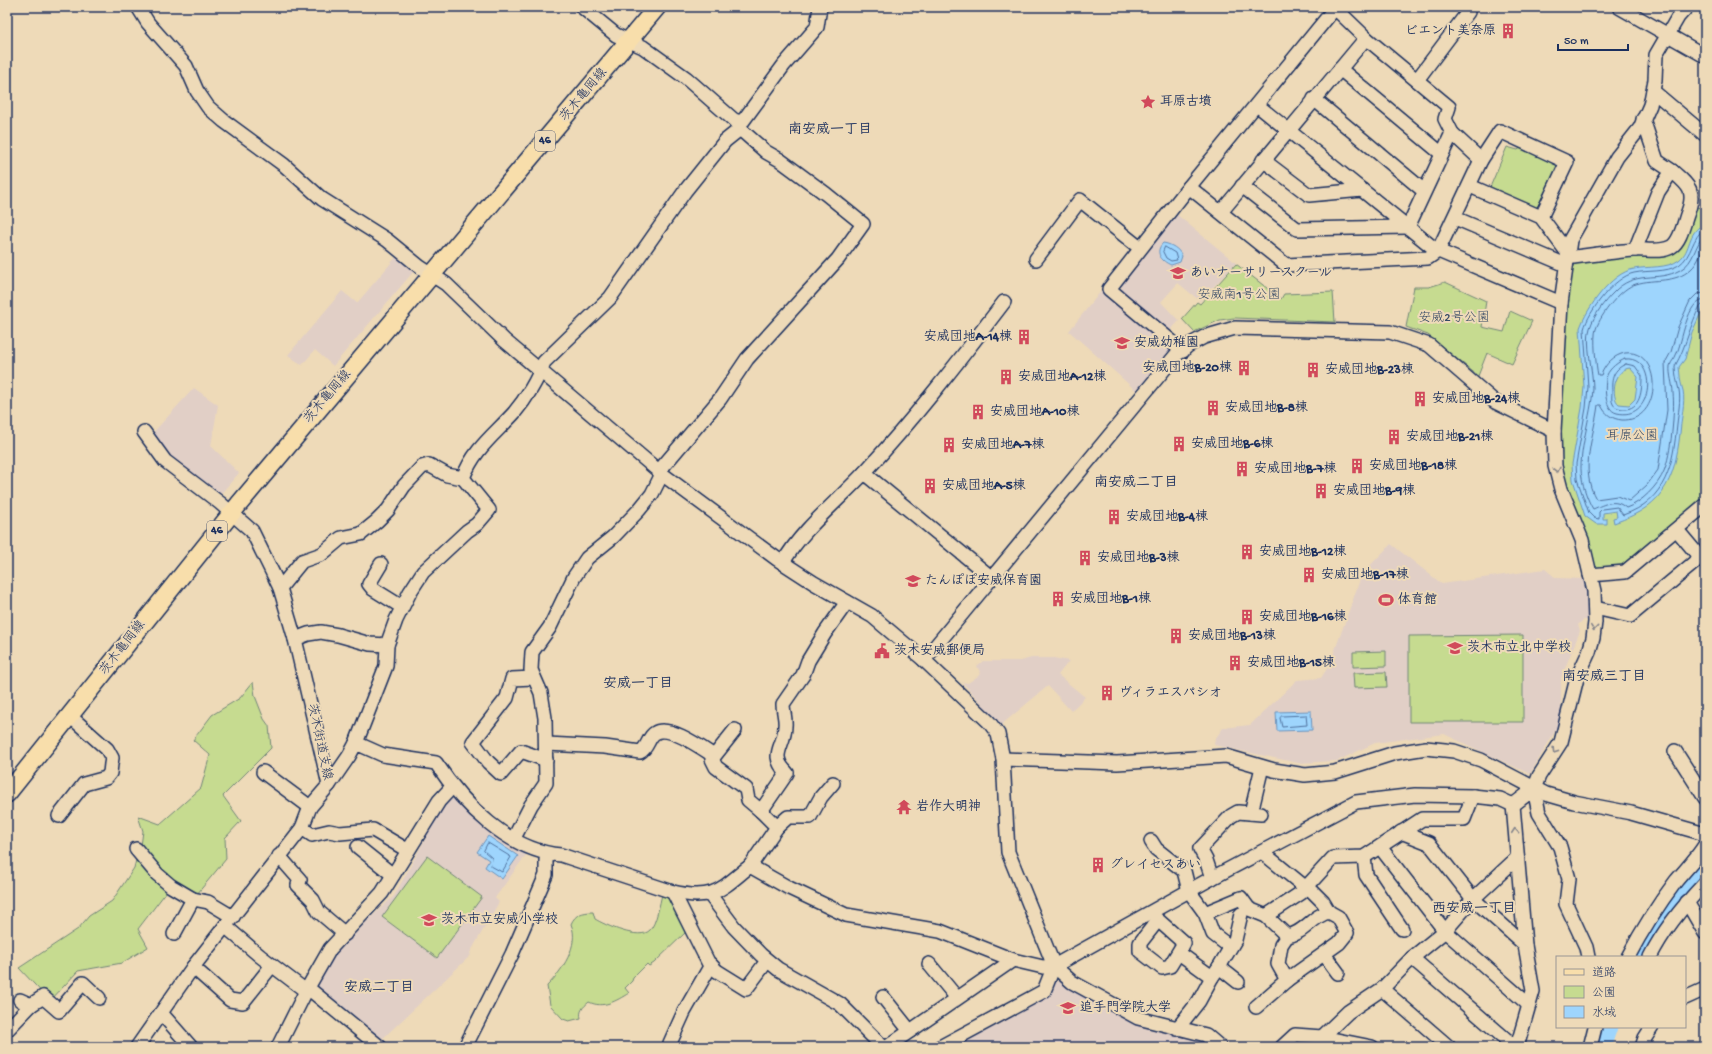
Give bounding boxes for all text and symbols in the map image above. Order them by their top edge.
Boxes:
building icon: ビエント美奈原 [1499,22,1517,40]
place label: ビエント美奈原 [1405,23,1496,39]
scale bar [1558,26,1628,52]
text: 50 m [1564,35,1589,49]
street label: 茨木亀岡線 [557,64,611,125]
place icon: 耳原古墳 [1139,93,1157,111]
place label: 耳原古墳 [1160,94,1212,110]
district label: 南安威一丁目 [788,121,872,139]
road number: 46 [535,131,555,151]
school or university icon: あいナーサリースクール [1169,264,1187,282]
place label: あいナーサリースクール [1190,265,1332,281]
park label: 安威南1号公園 [1197,287,1281,303]
park label: 安威2号公園 [1418,310,1490,326]
building icon: 安威団地A-14棟 [1015,328,1033,346]
place label: 安威団地A-14棟 [924,329,1012,345]
school or university icon: 安威幼稚園 [1113,334,1131,352]
place label: 安威幼稚園 [1134,335,1199,351]
building icon: 安威団地B-20棟 [1235,359,1253,377]
place label: 安威団地B-20棟 [1143,360,1232,376]
building icon: 安威団地B-23棟 [1304,361,1322,379]
place label: 安威団地B-23棟 [1325,362,1414,378]
street label: 茨木亀岡線 [301,366,355,427]
building icon: 安威団地A-12棟 [997,368,1015,386]
place label: 安威団地A-12棟 [1018,369,1106,385]
building icon: 安威団地B-24棟 [1411,390,1429,408]
place label: 安威団地B-24棟 [1432,391,1520,407]
building icon: 安威団地B-8棟 [1204,399,1222,417]
place label: 安威団地B-8棟 [1225,400,1308,416]
building icon: 安威団地A-10棟 [969,403,987,421]
place label: 安威団地A-10棟 [990,404,1079,420]
building icon: 安威団地B-21棟 [1385,428,1403,446]
park label: 耳原公園 [1606,428,1658,444]
place label: 安威団地B-21棟 [1406,429,1493,445]
building icon: 安威団地B-6棟 [1170,435,1188,453]
building icon: 安威団地A-7棟 [940,436,958,454]
place label: 安威団地B-6棟 [1191,436,1273,452]
place label: 安威団地A-7棟 [961,437,1045,453]
building icon: 安威団地B-18棟 [1348,457,1366,475]
place label: 安威団地B-18棟 [1369,458,1457,474]
building icon: 安威団地B-7棟 [1233,460,1251,478]
place label: 安威団地B-7棟 [1254,461,1337,477]
one-way arrow [1552,467,1560,473]
district label: 南安威二丁目 [1094,474,1178,492]
building icon: 安威団地A-5棟 [921,477,939,495]
place label: 安威団地A-5棟 [942,478,1026,494]
building icon: 安威団地B-9棟 [1312,482,1330,500]
place label: 安威団地B-9棟 [1333,483,1415,499]
building icon: 安威団地B-4棟 [1105,508,1123,526]
place label: 安威団地B-4棟 [1126,509,1208,525]
road number: 46 [207,521,227,541]
building icon: 安威団地B-12棟 [1238,543,1256,561]
place label: 安威団地B-12棟 [1259,544,1346,560]
building icon: 安威団地B-3棟 [1076,549,1094,567]
place label: 安威団地B-3棟 [1097,550,1179,566]
building icon: 安威団地B-17棟 [1300,566,1318,584]
place label: 安威団地B-17棟 [1321,567,1409,583]
school or university icon: たんぽぽ安威保育園 [904,572,922,590]
place label: たんぽぽ安威保育園 [925,573,1042,589]
building icon: 安威団地B-1棟 [1049,590,1067,608]
place label: 安威団地B-1棟 [1070,591,1151,607]
sports icon: 体育館 [1377,591,1395,609]
place label: 体育館 [1398,592,1437,608]
building icon: 安威団地B-16棟 [1238,608,1256,626]
place label: 安威団地B-16棟 [1259,609,1347,625]
street label: 茨木亀岡線 [96,616,150,678]
one-way arrow [1590,625,1599,631]
building icon: 安威団地B-13棟 [1167,627,1185,645]
place label: 安威団地B-13棟 [1188,628,1276,644]
school or university icon: 茨木市立北中学校 [1446,639,1464,657]
place label: 茨木市立北中学校 [1467,640,1571,656]
public building icon: 茨木安威郵便局 [873,642,891,660]
place label: 茨木安威郵便局 [894,643,985,659]
building icon: 安威団地B-15棟 [1226,654,1244,672]
place label: 安威団地B-15棟 [1247,655,1335,671]
district label: 南安威三丁目 [1562,668,1646,686]
district label: 安威一丁目 [603,676,673,693]
building icon: ヴィラエスパシオ [1098,684,1116,702]
place label: ヴィラエスパシオ [1119,686,1222,701]
street label: 茨木街道支線 [304,702,336,783]
one-way arrow [1553,747,1560,754]
temple icon: 岩作大明神 [895,798,913,816]
place label: 岩作大明神 [916,799,981,815]
one-way arrow [1511,828,1520,834]
building icon: グレイセスあい [1089,856,1107,874]
place label: グレイセスあい [1110,857,1201,873]
district label: 西安威一丁目 [1432,901,1516,918]
school or university icon: 茨木市立安威小学校 [420,911,438,929]
place label: 茨木市立安威小学校 [441,912,558,928]
legend [1556,956,1686,1028]
text: 道路 [1592,966,1616,981]
district label: 安威二丁目 [344,980,414,997]
text: 公園 [1592,986,1616,1001]
school or university icon: 追手門学院大学 [1059,999,1077,1017]
place label: 追手門学院大学 [1080,999,1171,1016]
text: 水域 [1592,1006,1616,1021]

